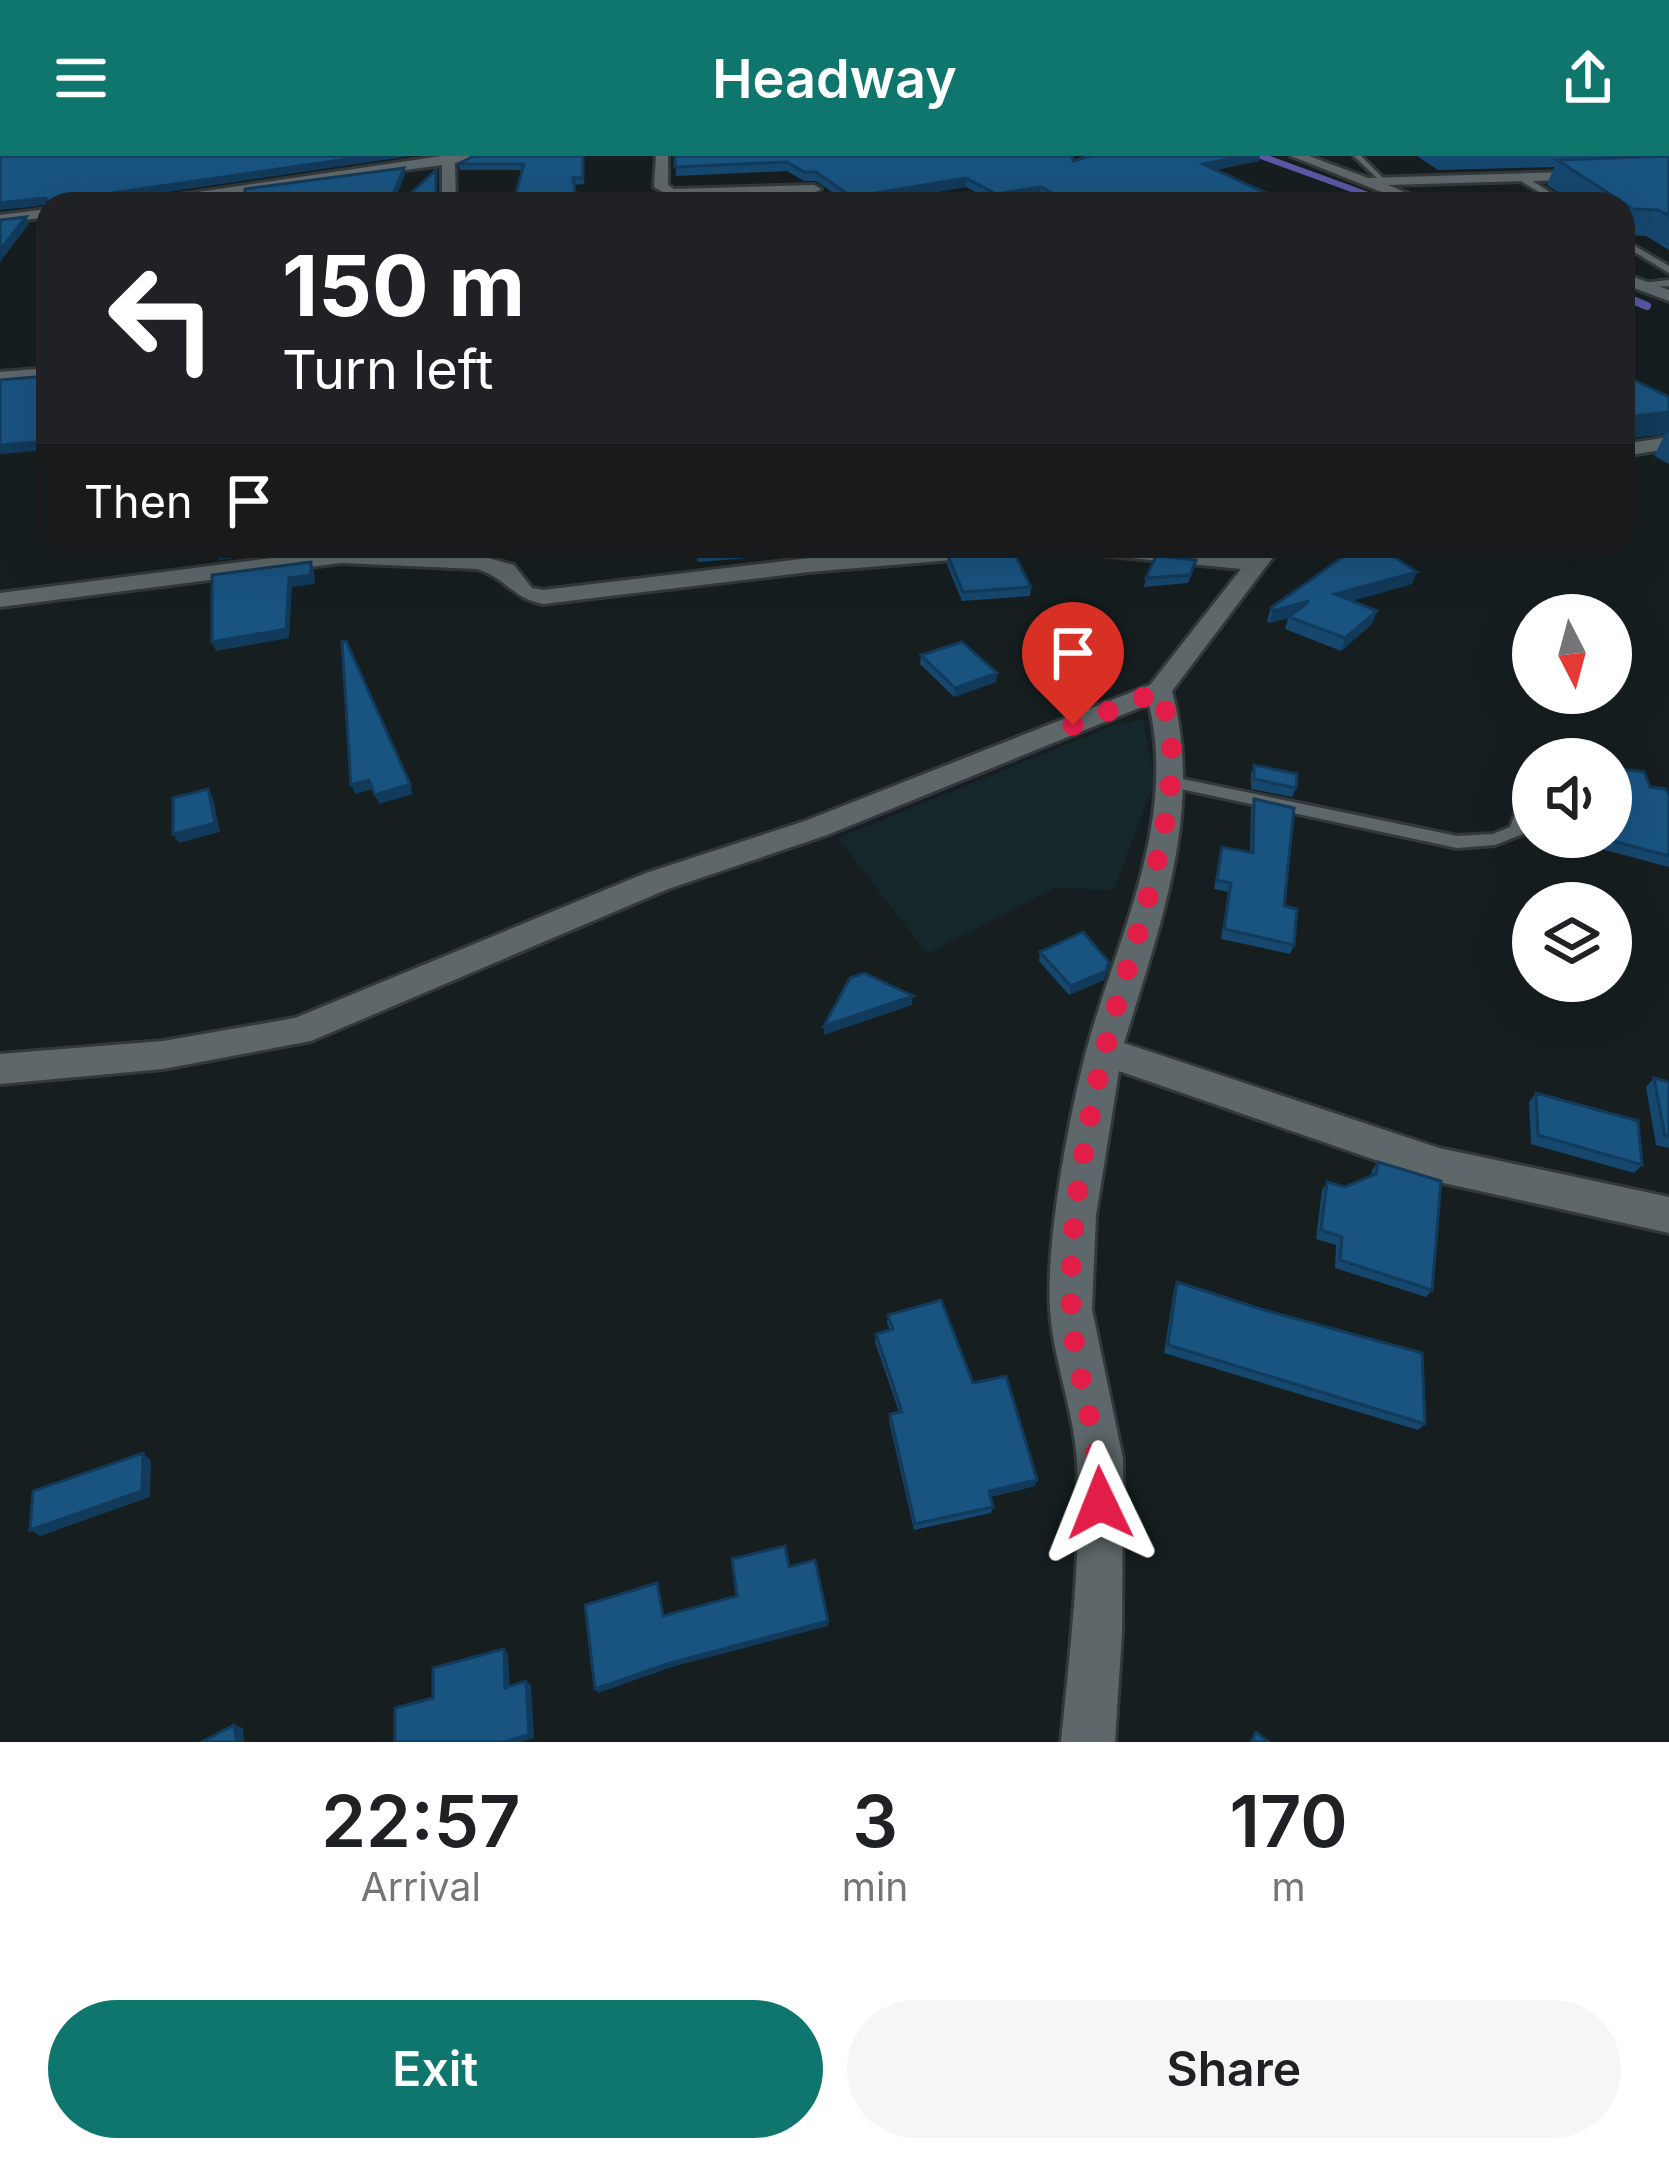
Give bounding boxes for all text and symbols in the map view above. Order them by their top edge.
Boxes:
icon: menu [48,45,114,111]
icon: share [1555,45,1621,111]
text: Headway [712,46,957,111]
text: 150 m [282,235,525,336]
icon: left [84,240,240,396]
text: Turn left [282,337,493,402]
icon: arrive [216,468,282,534]
text: Then [84,474,192,529]
north arrow [1512,594,1632,714]
map controls [1512,594,1632,1002]
pin [1022,602,1124,725]
icon: arrive [1040,620,1106,686]
button: sound [1512,738,1632,858]
button: layers [1512,882,1632,1002]
position arrow [1037,1440,1163,1566]
text: 22:57 [321,1777,521,1864]
text: 3 [852,1777,898,1864]
text: 170 [1230,1777,1348,1864]
text: Arrival [361,1863,481,1910]
text: min [842,1863,908,1910]
text: m [1272,1863,1306,1910]
button: Exit [48,2000,823,2138]
button: Share [847,2000,1621,2138]

